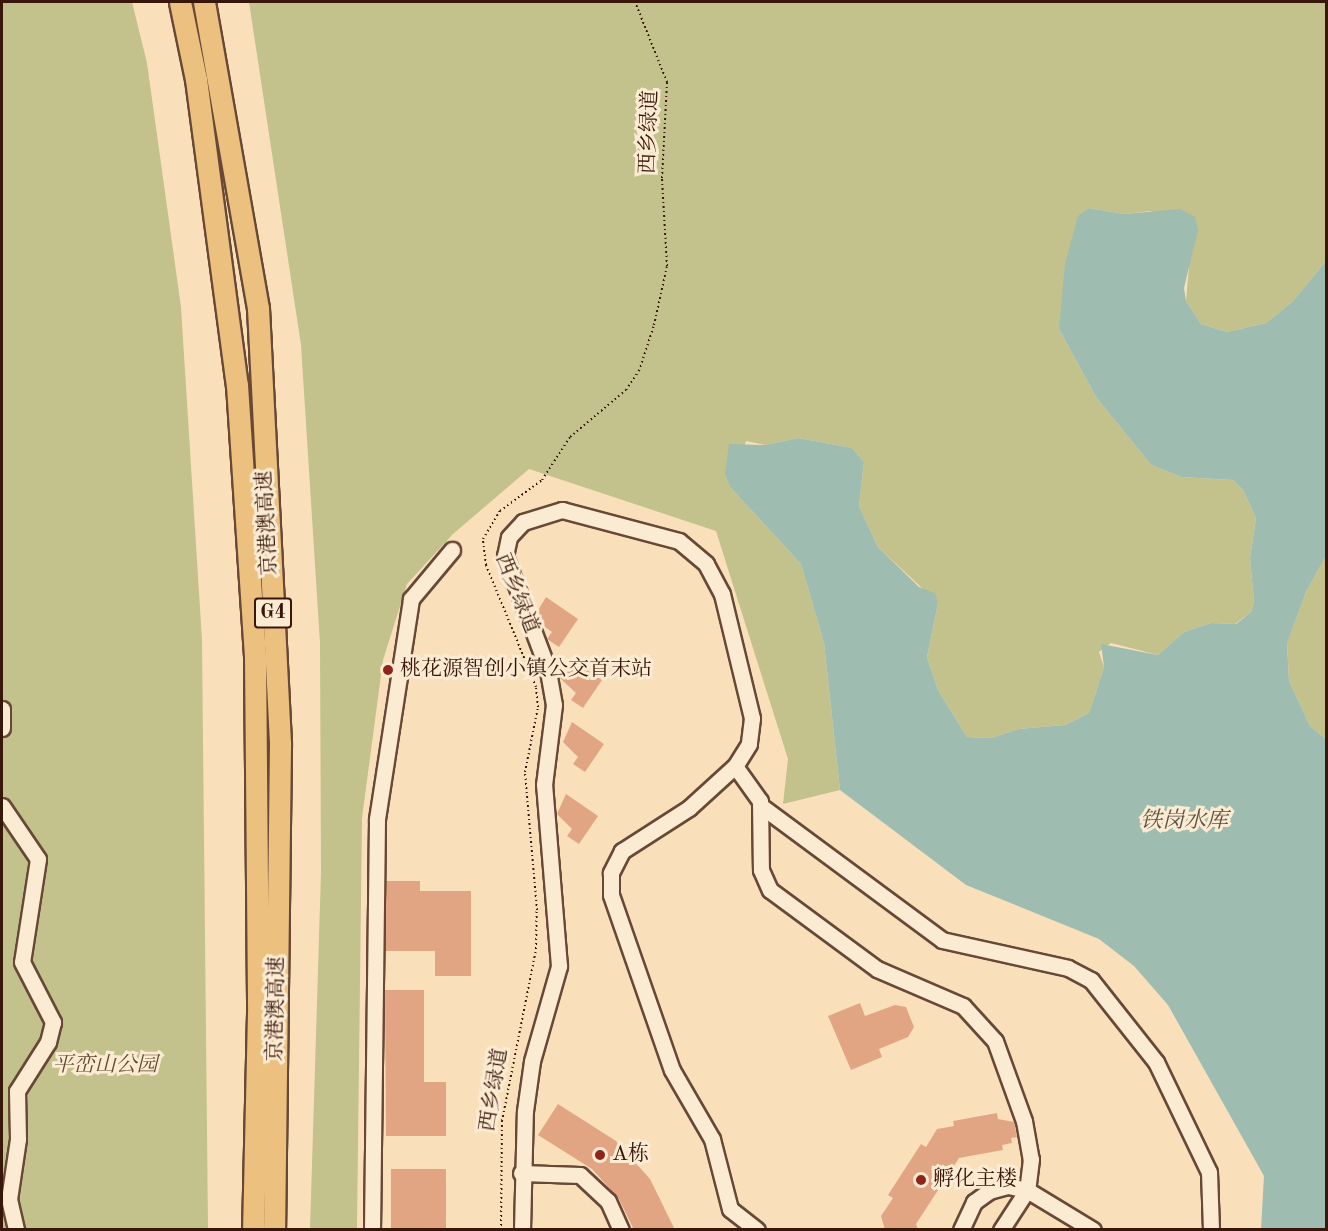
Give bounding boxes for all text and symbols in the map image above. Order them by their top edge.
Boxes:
street label: 西乡绿道 [636,90,664,174]
street label: 京港澳高速 [253,470,283,576]
street label: 西乡绿道 [489,550,543,638]
road number: G4 [254,596,292,630]
place label: 桃花源智创小镇公交首末站 [400,657,652,683]
marker: 桃花源智创小镇公交首末站 [381,663,395,677]
water label: 铁岗水库 [1140,809,1228,835]
street label: 京港澳高速 [263,956,291,1062]
street label: 西乡绿道 [476,1047,514,1133]
park label: 平峦山公园 [53,1053,157,1079]
place label: A栋 [612,1142,649,1168]
marker: A栋 [593,1148,607,1162]
place label: 孵化主楼 [933,1167,1017,1193]
marker: 孵化主楼 [914,1173,928,1187]

